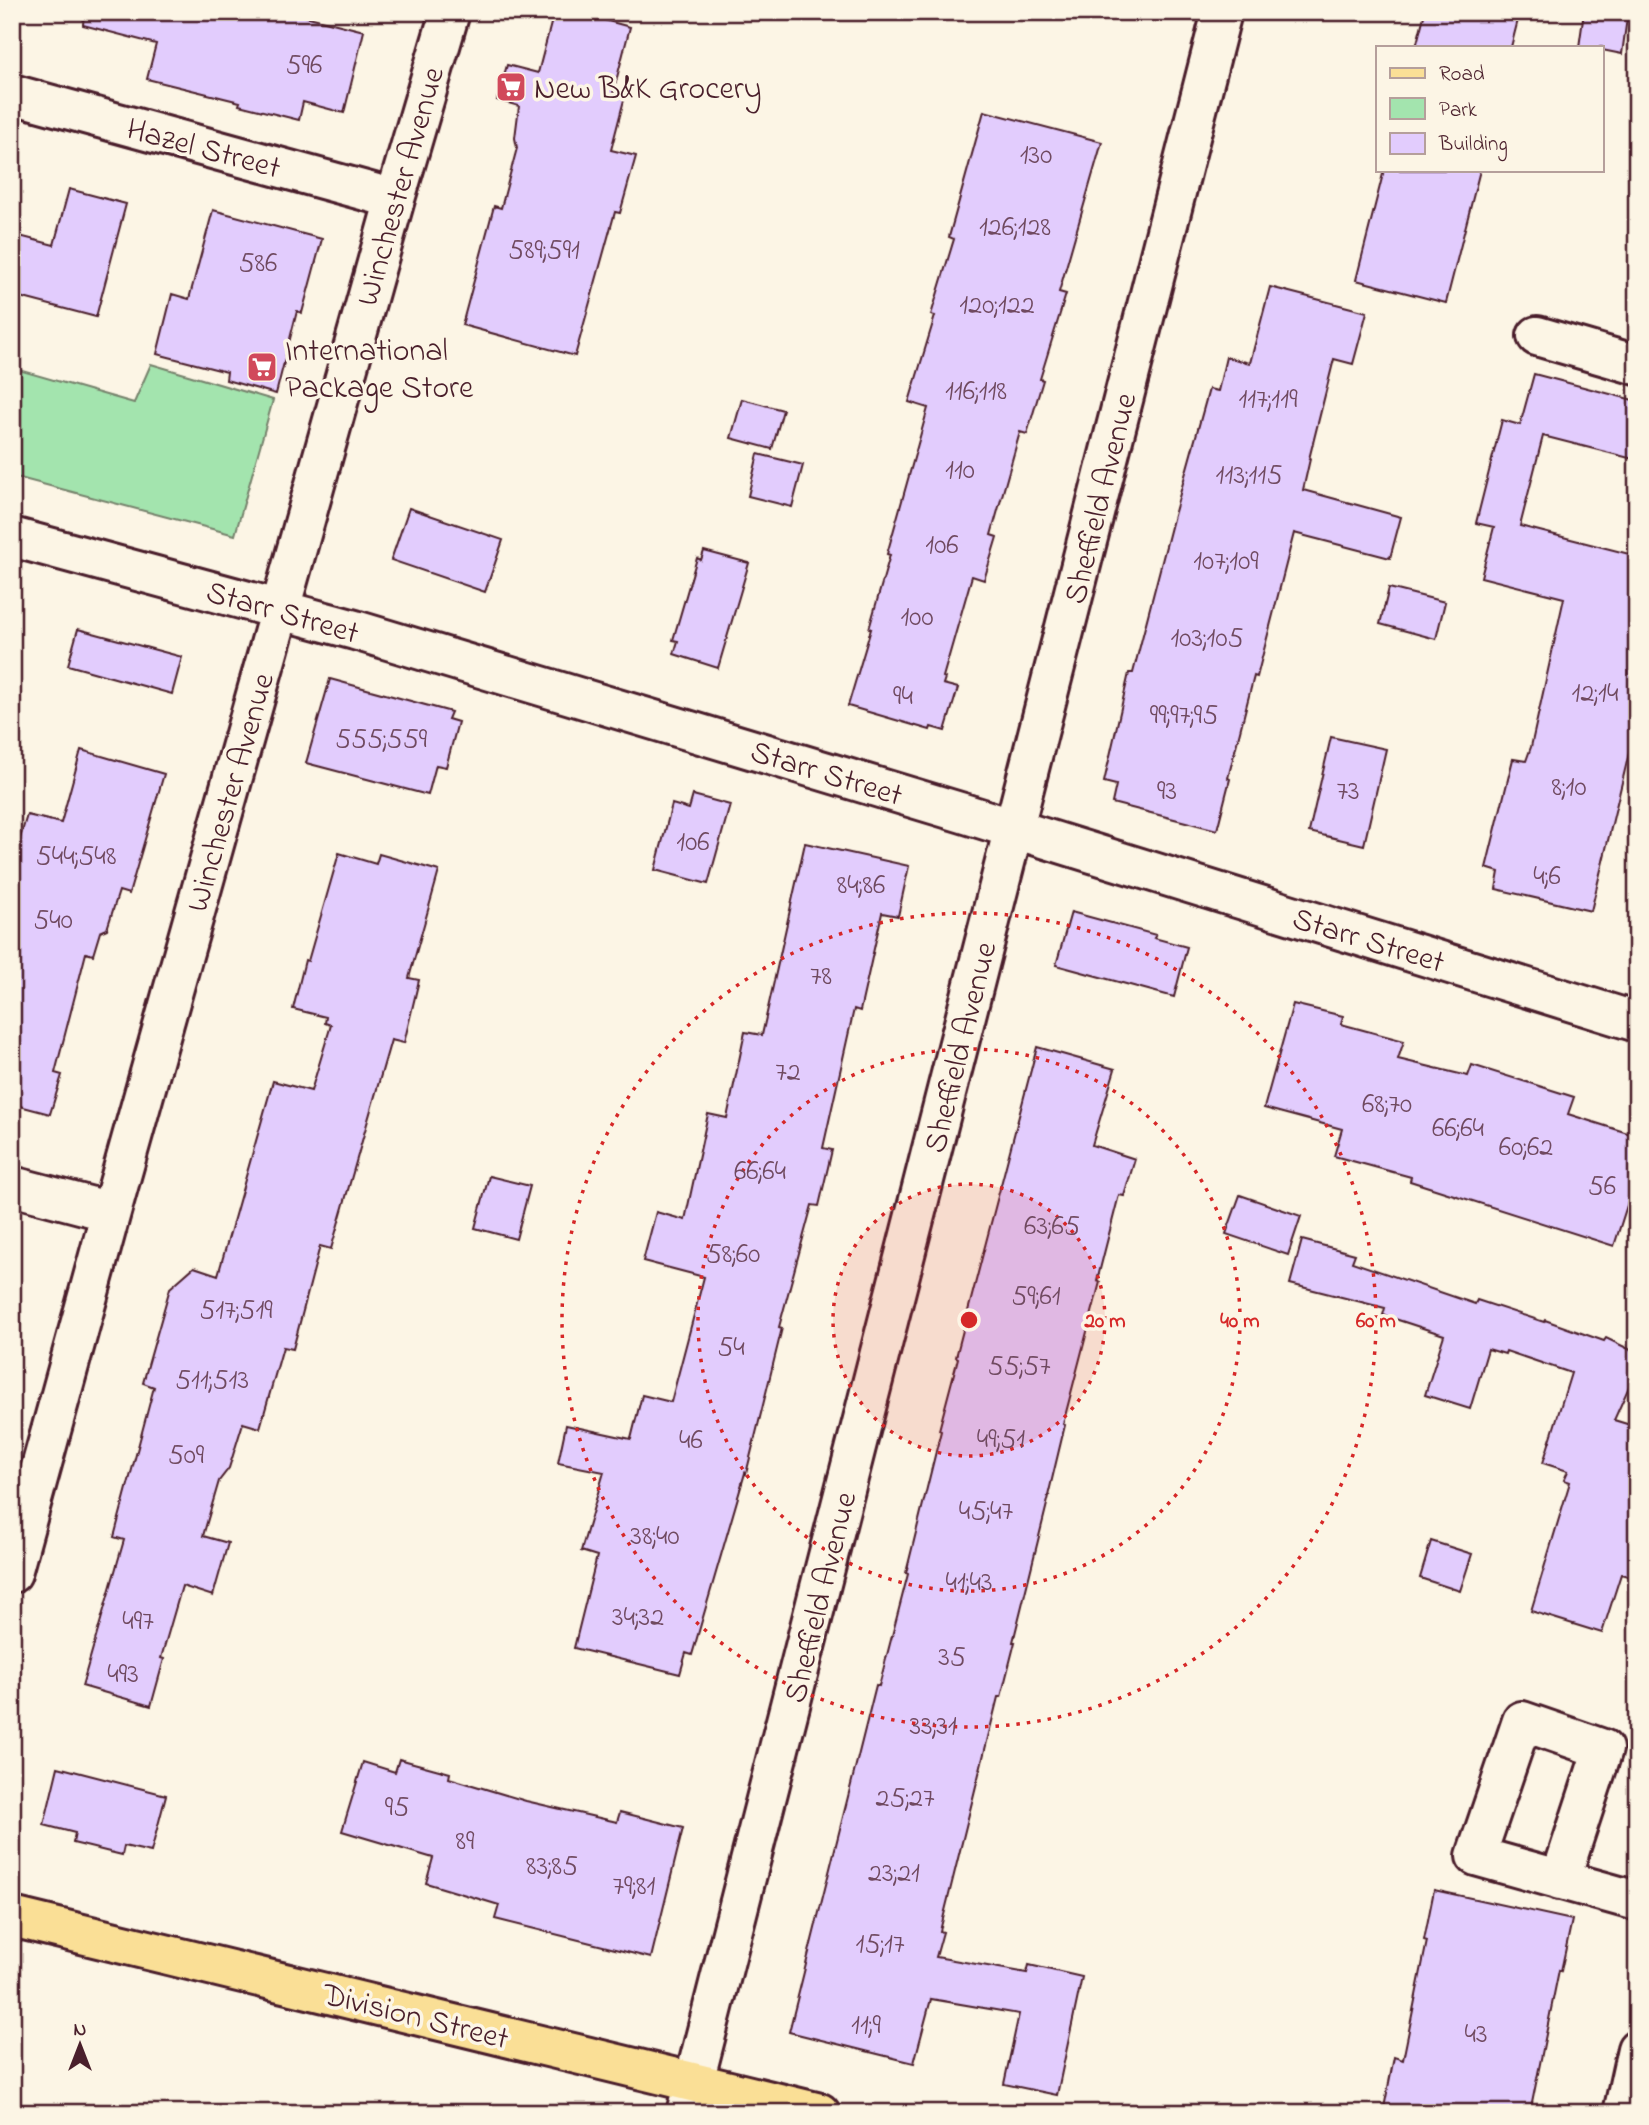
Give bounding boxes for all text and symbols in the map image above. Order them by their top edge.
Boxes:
house number: 596 [286,46,322,87]
legend [1376,46,1604,172]
text: Road [1439,60,1485,90]
street label: Winchester Avenue [346,61,459,312]
place label: New B&K Grocery [534,67,762,114]
supermarket icon: New B&K Grocery [494,70,528,104]
text: Park [1439,96,1478,126]
street label: Hazel Street [121,107,286,194]
text: Building [1438,130,1508,162]
house number: 130 [1020,136,1052,177]
house number: 126;128 [979,208,1051,249]
house number: 589;591 [508,231,580,272]
house number: 586 [239,244,277,285]
house number: 120;122 [959,286,1035,327]
place label: International Package Store [285,329,474,413]
supermarket icon: International Package Store [245,350,279,384]
house number: 116;118 [945,372,1007,413]
house number: 117;119 [1238,380,1298,421]
street label: Sheffield Avenue [1053,388,1151,609]
house number: 110 [945,451,975,492]
house number: 113;115 [1216,456,1282,497]
house number: 106 [925,526,959,567]
house number: 107;109 [1193,542,1259,583]
street label: Starr Street [200,570,364,659]
house number: 100 [900,598,934,639]
house number: 103;105 [1170,619,1244,660]
street label: Winchester Avenue [176,667,289,918]
house number: 12;14 [1572,674,1619,715]
house number: 94 [893,677,913,718]
house number: 99;97;95 [1150,696,1218,737]
house number: 555;559 [335,720,428,761]
street label: Starr Street [744,730,908,821]
house number: 8;10 [1551,768,1587,809]
house number: 93 [1157,772,1177,813]
house number: 73 [1336,772,1360,813]
house number: 106 [676,823,710,864]
house number: 544;548 [36,837,116,878]
house number: 4;6 [1533,857,1561,898]
house number: 84;86 [837,866,885,907]
street label: Starr Street [1286,897,1450,988]
house number: 540 [33,901,73,942]
street label: Sheffield Avenue [913,937,1011,1158]
house number: 78 [810,957,832,998]
house number: 72 [775,1053,801,1094]
house number: 68;70 [1362,1085,1412,1126]
house number: 66;64 [1432,1109,1485,1150]
house number: 60;62 [1499,1128,1553,1169]
house number: 66;64 [734,1152,787,1193]
house number: 56 [1588,1167,1616,1208]
house number: 63;65 [1024,1207,1080,1248]
house number: 58;60 [706,1235,760,1276]
house number: 59;61 [1011,1277,1061,1318]
house number: 517;519 [199,1291,273,1332]
text: 20 m [1083,1307,1126,1337]
text: 40 m [1220,1307,1260,1337]
text: 60 m [1356,1307,1396,1337]
centre of rings [957,1308,981,1332]
house number: 54 [717,1328,745,1369]
house number: 55;57 [987,1347,1051,1388]
house number: 511;513 [175,1361,249,1402]
house number: 49;51 [977,1420,1025,1461]
house number: 46 [679,1421,703,1462]
house number: 509 [168,1436,205,1477]
street label: Sheffield Avenue [773,1487,871,1708]
house number: 45;47 [959,1492,1014,1533]
house number: 38;40 [630,1517,680,1558]
house number: 41;43 [945,1563,993,1604]
house number: 34;32 [612,1598,664,1639]
house number: 497 [122,1602,154,1643]
house number: 35 [938,1638,966,1679]
house number: 493 [107,1655,139,1696]
house number: 33;31 [909,1707,957,1748]
house number: 25;27 [875,1779,935,1820]
house number: 95 [385,1788,409,1829]
house number: 89 [456,1822,475,1863]
house number: 83;85 [526,1847,578,1888]
house number: 23;21 [868,1854,920,1895]
house number: 79;81 [612,1867,656,1908]
house number: 15;17 [855,1925,905,1966]
street label: Division Street [316,1972,513,2064]
house number: 11;9 [851,2006,882,2047]
north arrow [46,2010,116,2080]
house number: 43 [1464,2015,1488,2056]
text: N [74,2017,87,2044]

